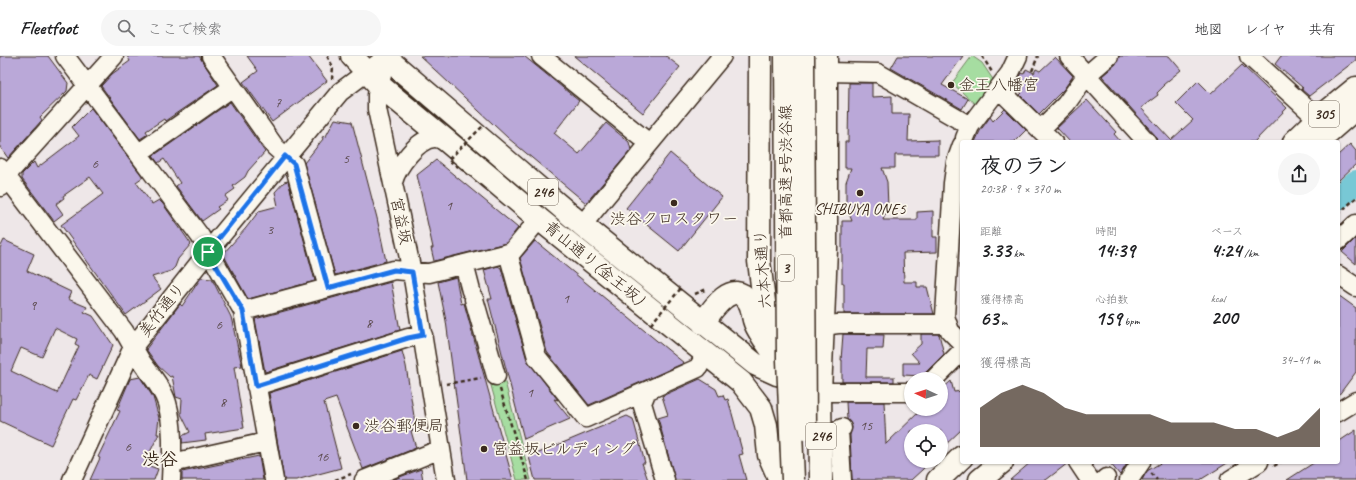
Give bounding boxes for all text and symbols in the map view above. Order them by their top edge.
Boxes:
search box [101,10,381,46]
text: Fleetfoot [20,16,77,40]
icon: search [115,17,137,39]
text: ここで検索 [147,20,222,39]
text: 地図 [1195,21,1223,38]
text: レイヤ [1245,21,1286,38]
text: 共有 [1308,21,1336,38]
place label: 金王八幡宮 [959,75,1039,95]
marker: 金王八幡宮 [946,80,956,90]
house number: 7 [275,94,282,111]
road number: 305 [1309,101,1339,127]
street label: 首都高速3号渋谷線 [776,104,796,240]
house number: 5 [343,150,350,167]
text: 夜のラン [980,152,1068,180]
button: share [1278,153,1320,195]
house number: 6 [92,155,99,172]
road number: 246 [528,179,558,205]
text: 20:38 · 9 × 370 m [980,181,1061,197]
marker: SHIBUYA ONE5 [855,188,865,198]
street label: 宮益坂 [386,195,416,247]
house number: 1 [446,197,453,214]
marker: 渋谷クロスタワー [669,198,679,208]
place label: SHIBUYA ONE5 [814,199,906,219]
place label: 渋谷クロスタワー [610,209,738,229]
street label: 青山通り(金王坂) [540,217,648,310]
house number: 3 [267,221,275,238]
text: 距離 [980,224,1002,238]
text: 時間 [1095,224,1117,238]
text: ペース [1211,224,1243,238]
street label: 六本木通り [750,228,776,310]
pin [191,235,225,269]
text: 3.33 [980,238,1011,263]
text: 14:39 [1095,238,1135,263]
text: 4:24 [1211,238,1242,263]
icon: arrive [197,241,219,263]
text: km [1011,246,1024,260]
text: /km [1242,246,1259,260]
road number: 3 [778,255,794,281]
street label: 美竹通り [134,279,190,341]
house number: 1 [563,290,570,307]
text: kcal [1211,291,1225,305]
text: 獲得標高 [980,292,1024,306]
text: 心拍数 [1095,292,1128,306]
house number: 9 [30,297,38,314]
text: 200 [1211,305,1238,330]
text: 63 [980,306,998,331]
text: 159 [1095,306,1122,331]
text: m [998,314,1007,328]
text: bpm [1122,314,1140,328]
house number: 8 [366,315,374,332]
house number: 6 [216,316,223,333]
text: 34–41 m [1280,352,1320,368]
text: 獲得標高 [980,355,1032,371]
north arrow [904,372,948,416]
map controls [904,372,948,468]
house number: 1 [527,384,534,401]
house number: 8 [220,394,228,411]
place label: 渋谷郵便局 [364,416,444,436]
house number: 15 [860,417,873,434]
marker: 渋谷郵便局 [351,421,361,431]
road number: 246 [806,423,836,449]
button: locate [904,424,948,468]
house number: 6 [125,438,132,455]
place label: 宮益坂ビルディング [492,439,636,459]
marker: 宮益坂ビルディング [479,444,489,454]
district label: 渋谷 [142,448,178,470]
house number: 16 [316,448,329,465]

